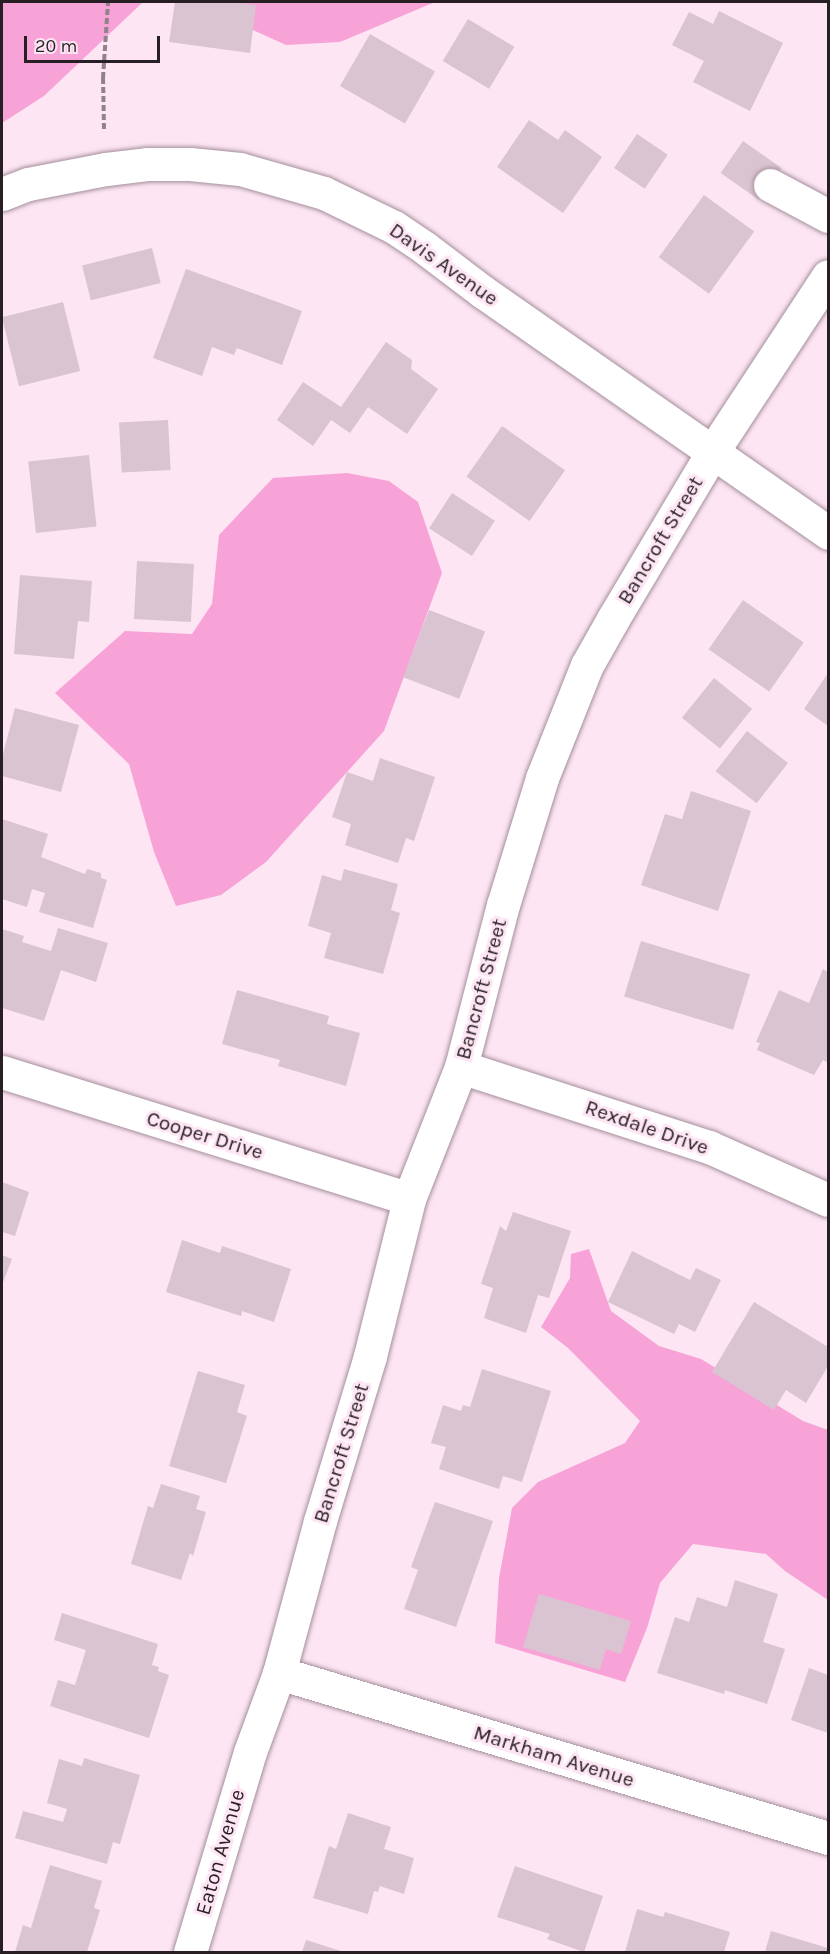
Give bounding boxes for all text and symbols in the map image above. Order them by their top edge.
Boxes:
scale bar [27,24,164,62]
text: 20 m [35,35,77,57]
street label: Davis Avenue [385,217,503,311]
street label: Bancroft Street [612,471,708,609]
street label: Bancroft Street [450,916,512,1062]
street label: Rexdale Drive [582,1094,712,1160]
street label: Cooper Drive [144,1105,266,1165]
street label: Bancroft Street [308,1380,374,1526]
street label: Markham Avenue [471,1720,637,1792]
street label: Eaton Avenue [190,1786,250,1918]

